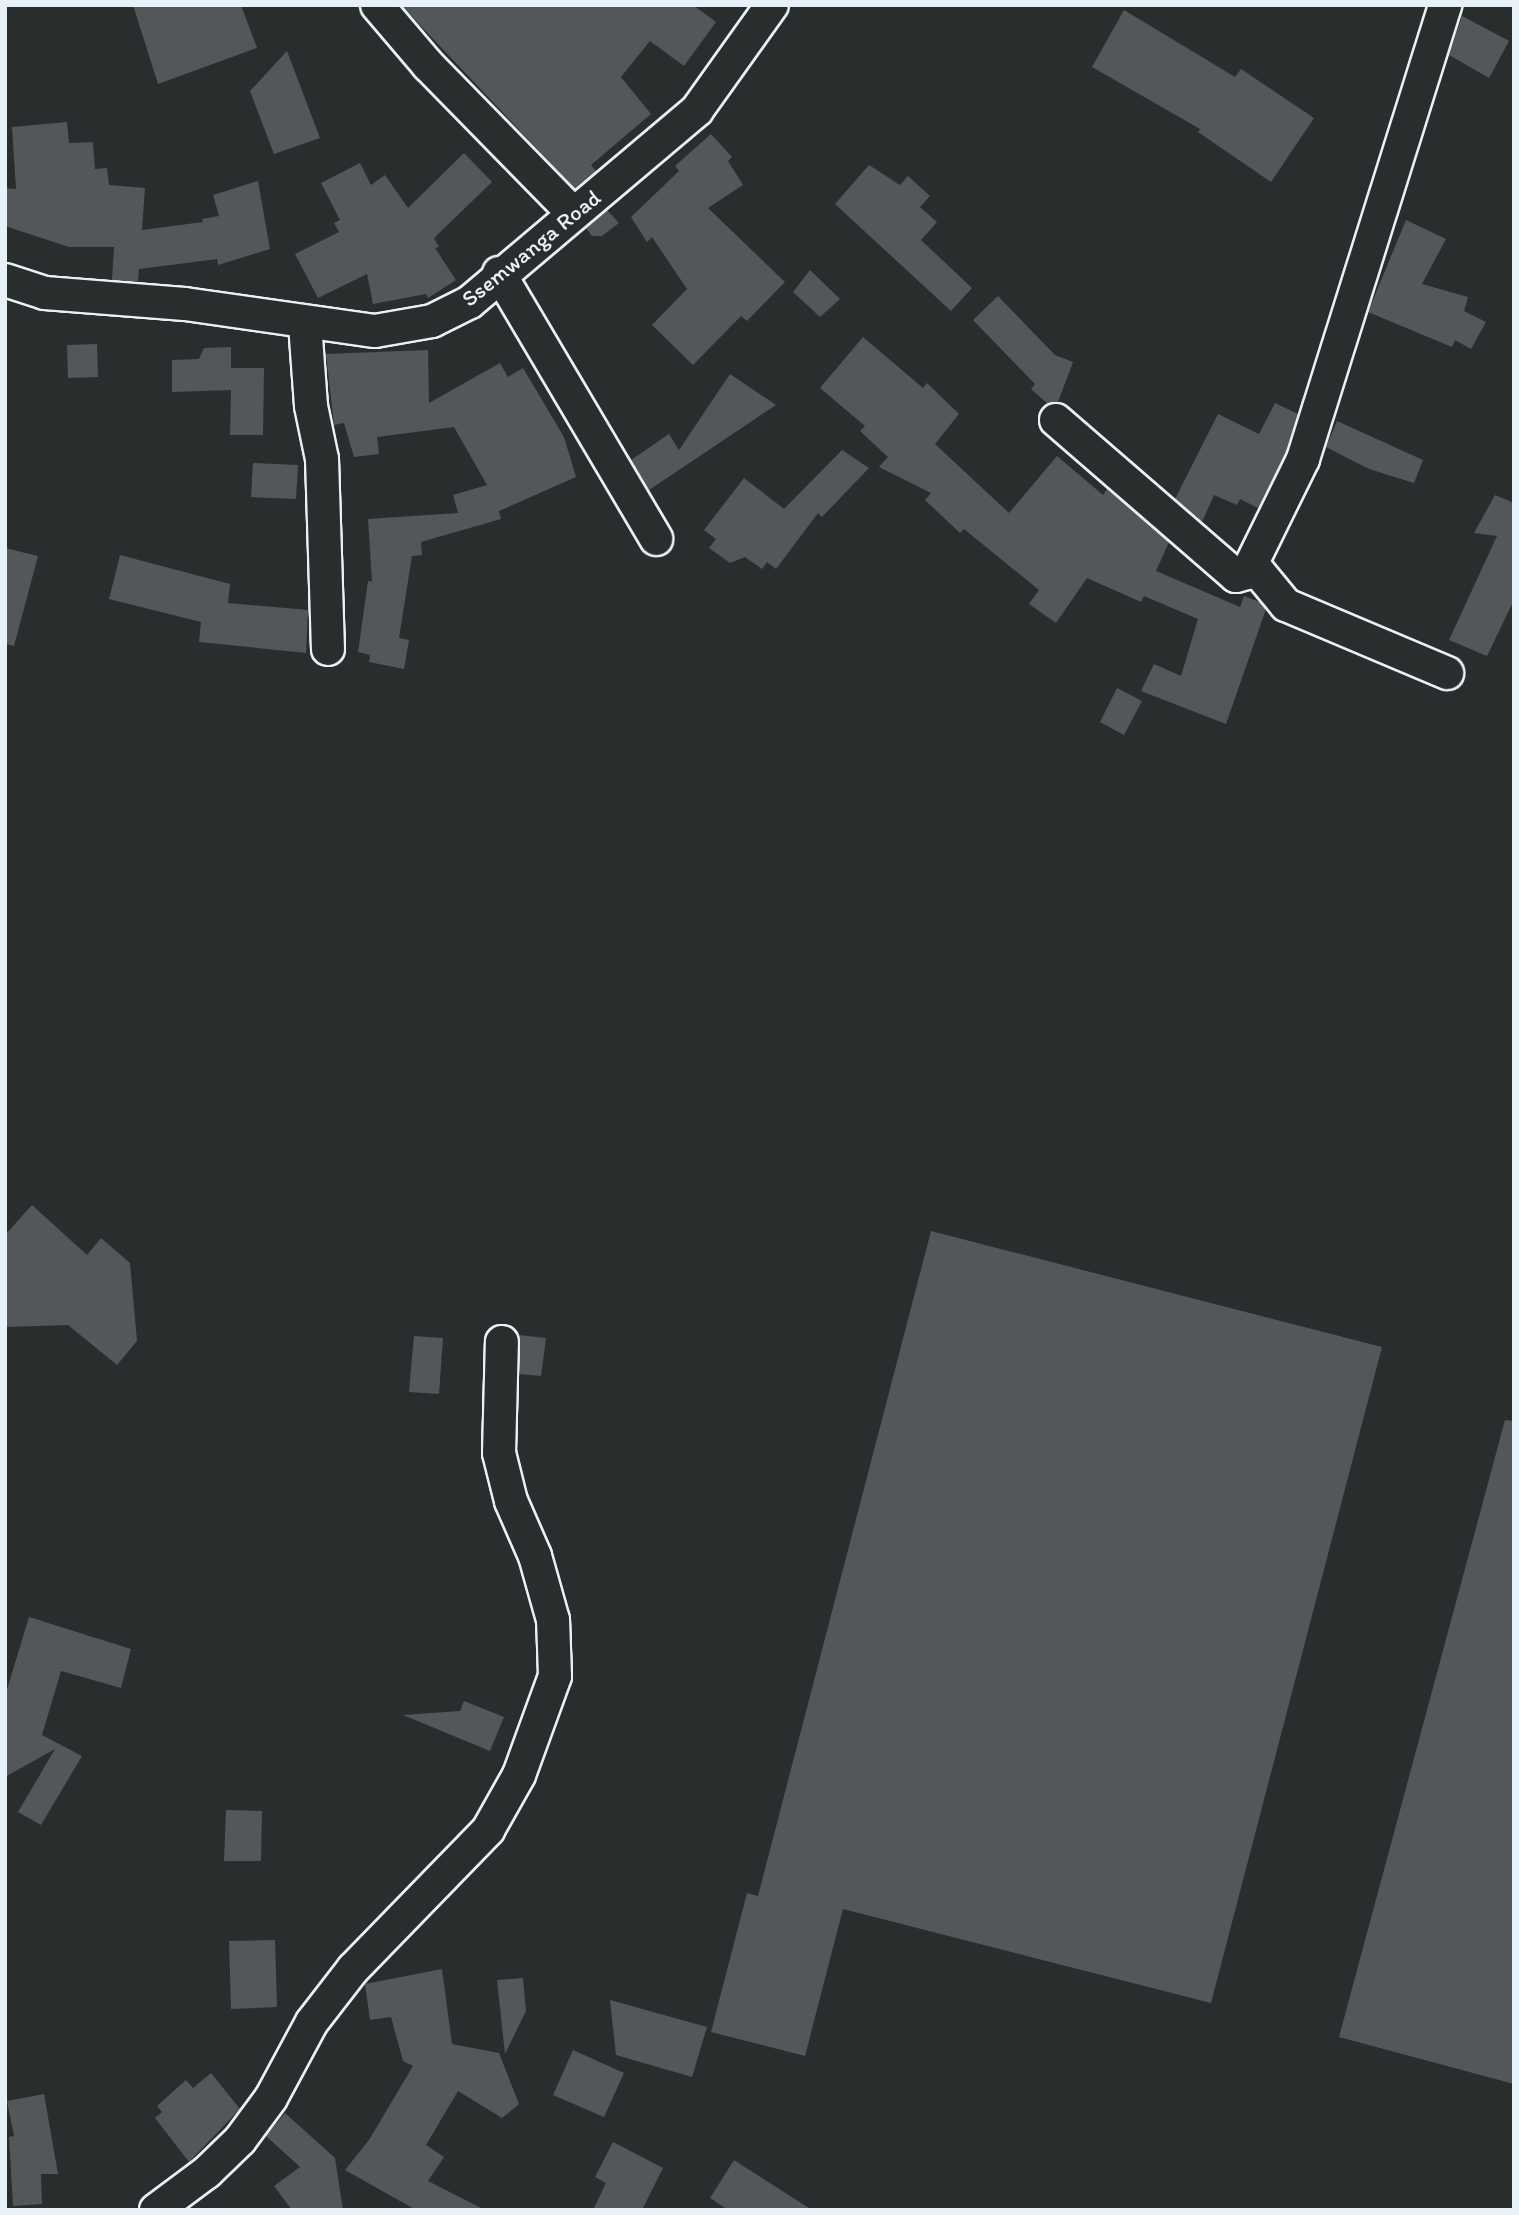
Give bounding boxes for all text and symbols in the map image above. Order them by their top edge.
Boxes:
street label: Ssemwanga Road [456,183,606,313]

